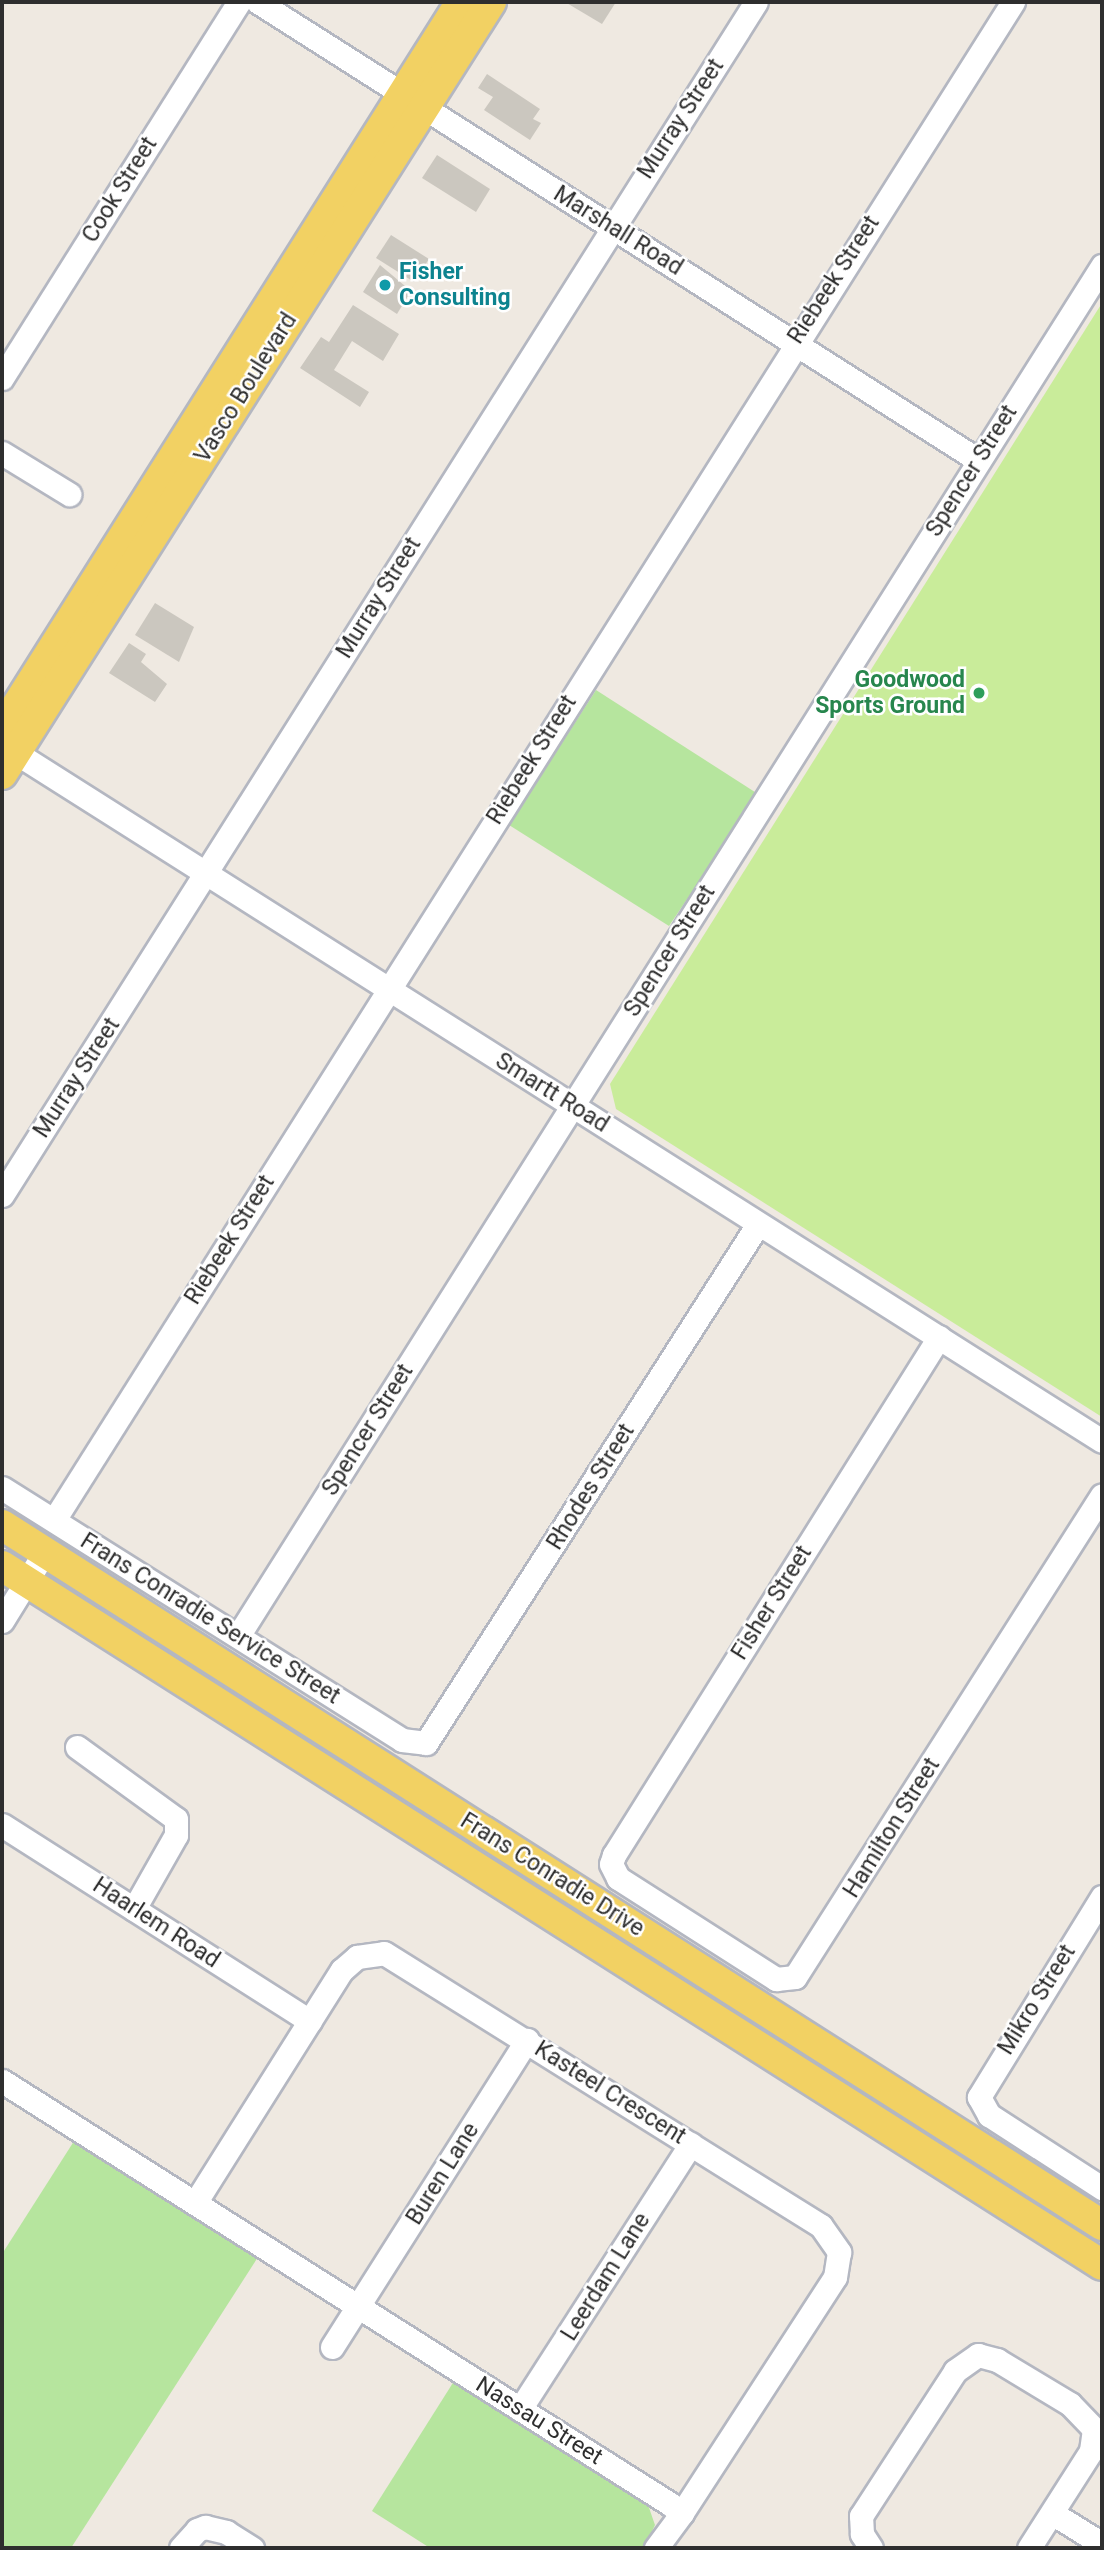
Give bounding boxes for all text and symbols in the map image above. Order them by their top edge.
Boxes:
street label: Murray Street [632,54,730,184]
street label: Cook Street [77,132,163,248]
street label: Marshall Road [548,180,688,282]
street label: Riebeek Street [782,211,886,349]
place label: Fisher Consulting [399,258,511,312]
marker: Fisher Consulting [377,277,393,293]
street label: Vasco Boulevard [189,308,303,468]
street label: Spencer Street [921,400,1023,542]
street label: Murray Street [331,532,427,664]
place label: Goodwood Sports Ground [815,666,965,720]
marker: Goodwood Sports Ground [971,685,987,701]
street label: Riebeek Street [481,690,583,830]
street label: Spencer Street [619,880,721,1022]
street label: Murray Street [28,1013,126,1143]
street label: Smartt Road [490,1047,614,1139]
street label: Riebeek Street [179,1170,281,1310]
street label: Spencer Street [317,1359,419,1501]
street label: Rhodes Street [541,1419,641,1555]
street label: Frans Conradie Service Street [75,1528,345,1710]
street label: Fisher Street [726,1541,818,1665]
street label: Hamilton Street [838,1753,946,1903]
street label: Frans Conradie Drive [455,1807,649,1943]
street label: Haarlem Road [87,1872,225,1974]
street label: Mikro Street [992,1940,1082,2060]
street label: Kasteel Crescent [529,2035,691,2151]
street label: Buren Lane [401,2118,485,2230]
street label: Leerdam Lane [556,2208,656,2346]
street label: Nassau Street [471,2371,607,2471]

